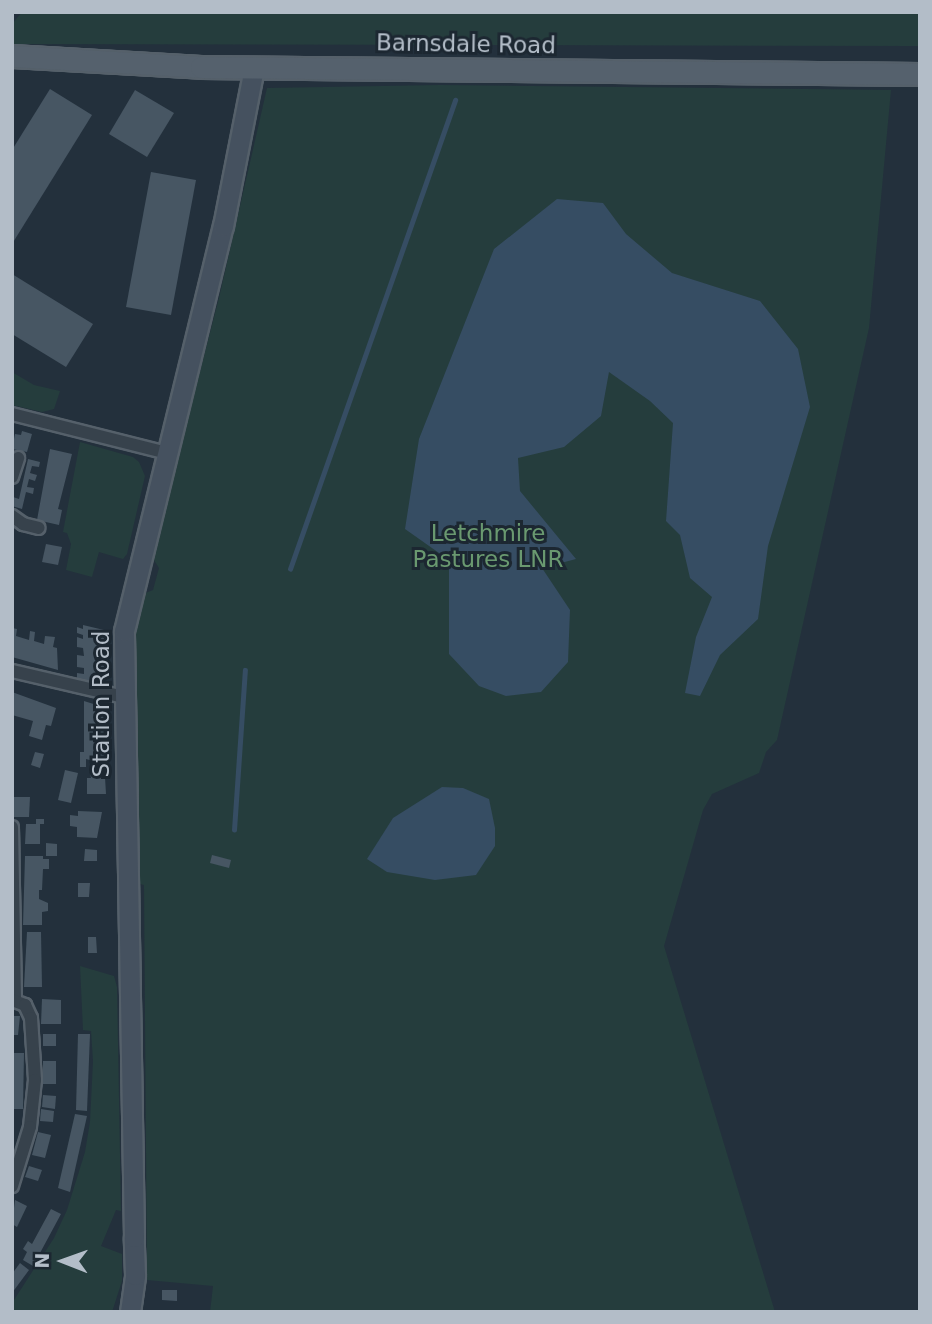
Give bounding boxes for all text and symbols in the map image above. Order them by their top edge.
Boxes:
street label: Barnsdale Road [376,29,556,59]
park label: Letchmire Pastures LNR [413,519,563,573]
street label: Station Road [87,631,115,777]
north arrow [28,1226,98,1296]
text: N [31,1252,53,1269]

